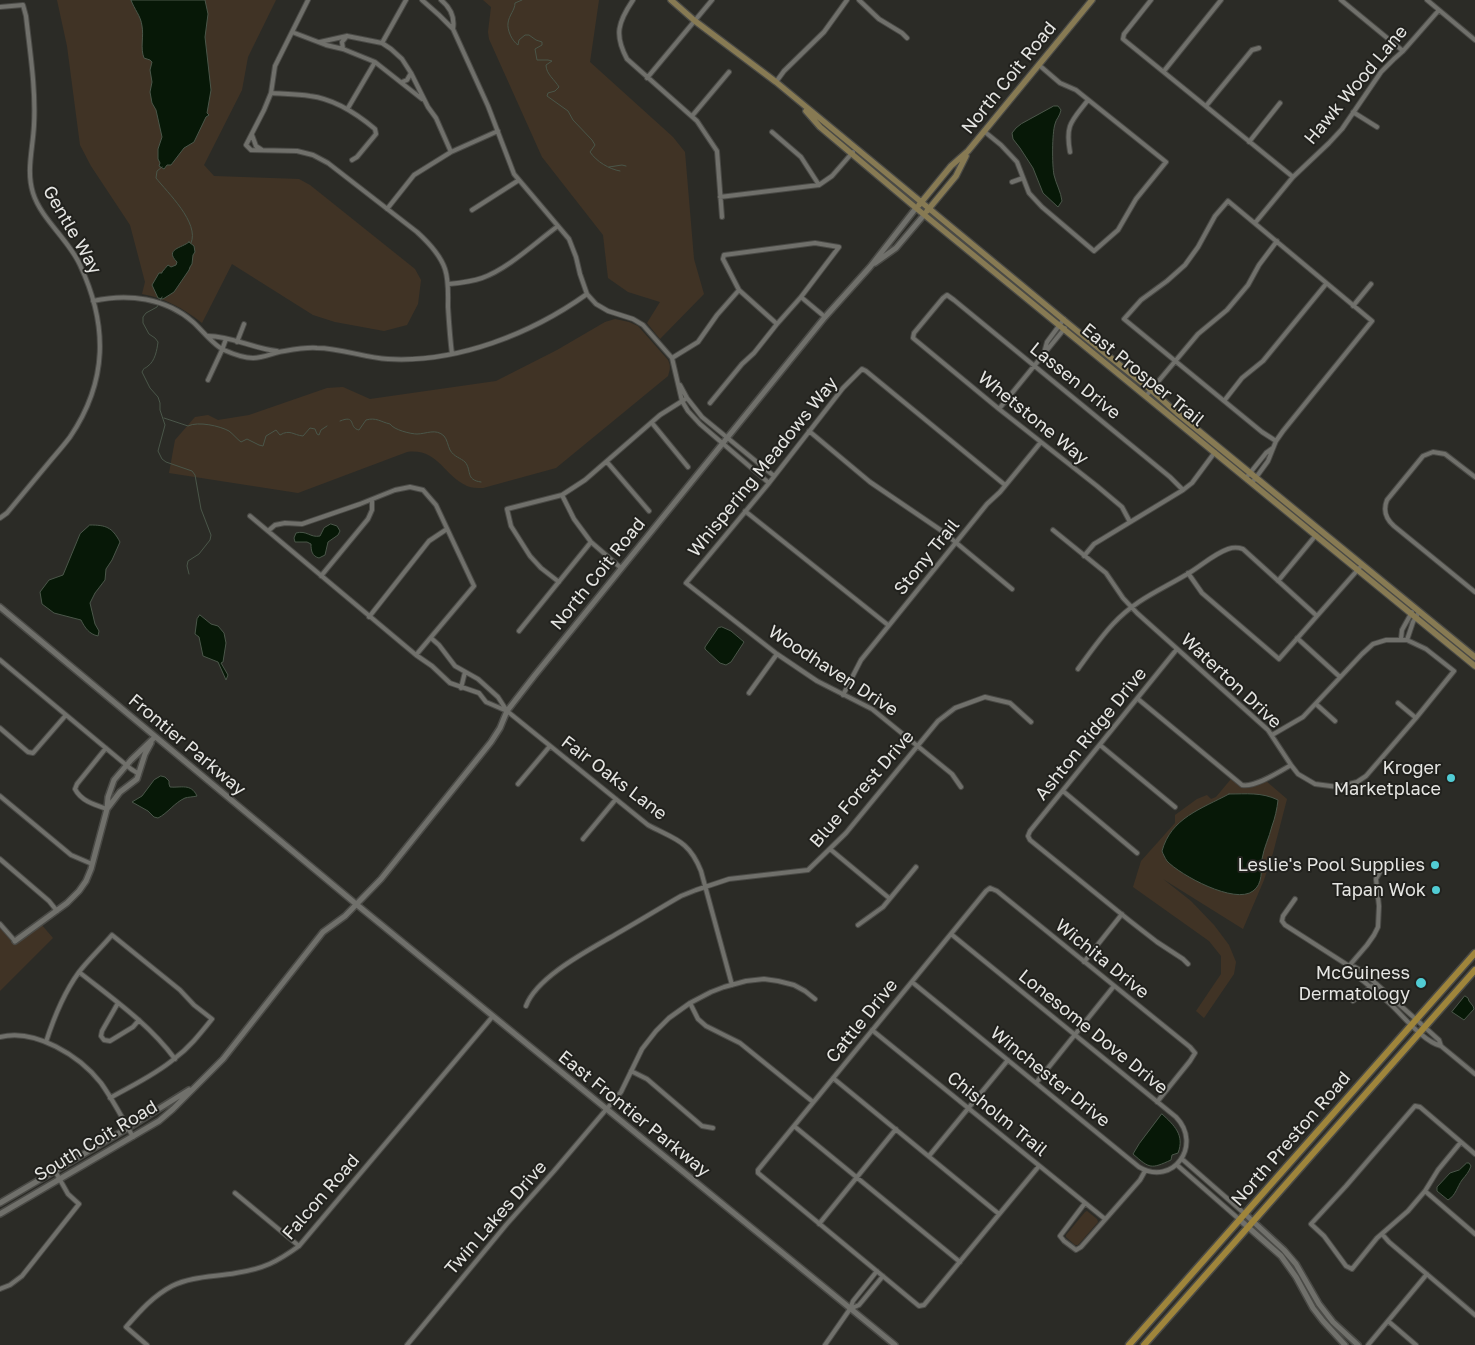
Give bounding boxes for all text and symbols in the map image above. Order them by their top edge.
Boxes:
street label: North Coit Road [957,17,1061,139]
street label: Hawk Wood Lane [1300,21,1412,149]
street label: Gentle Way [38,182,106,278]
street label: East Prosper Trail [1077,319,1209,431]
street label: Lassen Drive [1025,338,1125,424]
street label: Whetstone Way [973,367,1093,469]
street label: Whispering Meadows Way [684,373,842,561]
street label: North Coit Road [546,513,650,635]
street label: Stony Trail [890,515,964,599]
street label: Woodhaven Drive [764,621,902,721]
street label: Waterton Drive [1176,629,1286,733]
street label: Ashton Ridge Drive [1031,663,1151,805]
street label: Frontier Parkway [124,690,250,800]
street label: Blue Forest Drive [805,726,919,852]
street label: Fair Oaks Lane [557,731,671,825]
place label: Kroger Marketplace [1334,757,1441,800]
marker: Kroger Marketplace [1445,772,1457,784]
place label: Leslie's Pool Supplies [1238,854,1425,876]
marker: Leslie's Pool Supplies [1429,859,1441,871]
place label: Tapan Wok [1332,879,1426,901]
marker: Tapan Wok [1430,884,1442,896]
street label: Wichita Drive [1051,915,1153,1003]
place label: McGuiness Dermatology [1298,962,1410,1004]
street label: Lonesome Dove Drive [1014,965,1172,1099]
street label: Cattle Drive [822,975,902,1067]
marker: McGuiness Dermatology [1414,976,1428,990]
street label: Winchester Drive [986,1022,1114,1132]
street label: East Frontier Parkway [554,1046,714,1182]
street label: Chisholm Trail [942,1067,1052,1161]
street label: North Preston Road [1227,1067,1355,1211]
street label: South Coit Road [31,1096,161,1186]
street label: Falcon Road [278,1150,364,1244]
street label: Twin Lakes Drive [441,1157,551,1279]

